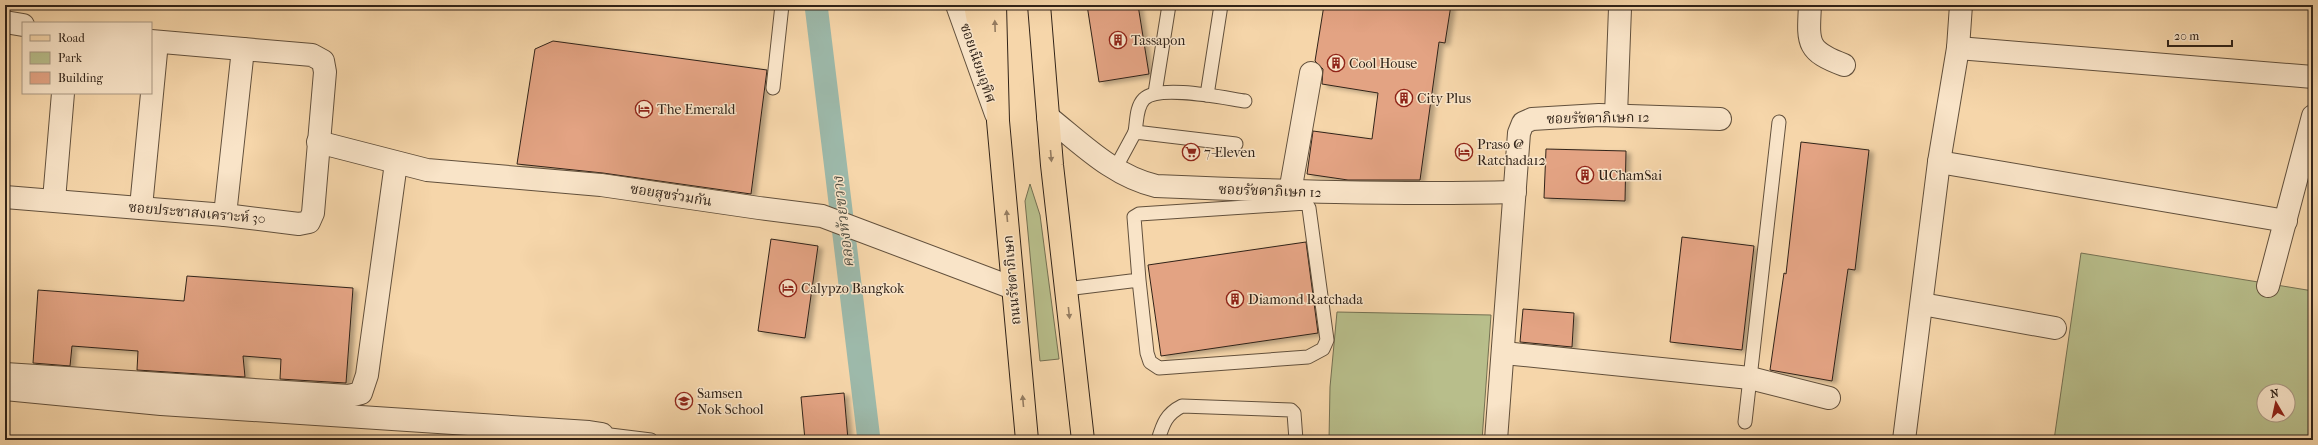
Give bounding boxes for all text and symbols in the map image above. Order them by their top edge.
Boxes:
one-way arrow [992,20,999,32]
street label: ซอยเนียมอุทิศ [956,21,1000,105]
legend [22,22,152,94]
scale bar [2168,22,2232,48]
text: 20 m [2174,29,2199,43]
building icon: Tassapon [1108,30,1128,50]
text: Road [58,31,85,45]
place label: Tassapon [1131,32,1185,49]
text: Park [58,51,83,65]
building icon: Cool House [1326,53,1346,73]
place label: Cool House [1349,55,1417,72]
text: Building [58,71,103,85]
building icon: City Plus [1394,88,1414,108]
place label: City Plus [1417,90,1471,107]
hotel icon: The Emerald [634,99,654,119]
place label: The Emerald [657,101,736,118]
street label: ซอยรัชดาภิเษก 12 [1546,109,1650,127]
place label: Praso @ Ratchada12 [1477,136,1546,169]
supermarket icon: 7-Eleven [1181,142,1201,162]
hotel icon: Praso @ Ratchada12 [1454,142,1474,162]
place label: 7-Eleven [1204,144,1255,161]
one-way arrow [1048,150,1055,162]
building icon: UChamSai [1575,165,1595,185]
place label: UChamSai [1598,167,1662,184]
water label: คลองห้วยขวาง [828,175,858,269]
street label: ซอยสุขร่วมกัน [629,180,713,210]
street label: ซอยรัชดาภิเษก 12 [1218,181,1322,201]
street label: ซอยประชาสงเคราะห์ 30 [128,198,266,227]
one-way arrow [1003,210,1010,222]
street label: ถนนรัชดาภิเษก [1000,234,1024,326]
hotel icon: Calypzo Bangkok [778,278,798,298]
place label: Calypzo Bangkok [801,280,905,297]
building icon: Diamond Ratchada [1225,289,1245,309]
place label: Diamond Ratchada [1248,291,1363,308]
one-way arrow [1065,307,1072,319]
north arrow [2256,383,2296,423]
place label: Samsen Nok School [697,385,764,418]
text: N [2269,386,2280,401]
school or university icon: Samsen Nok School [674,391,694,411]
one-way arrow [1020,395,1027,407]

